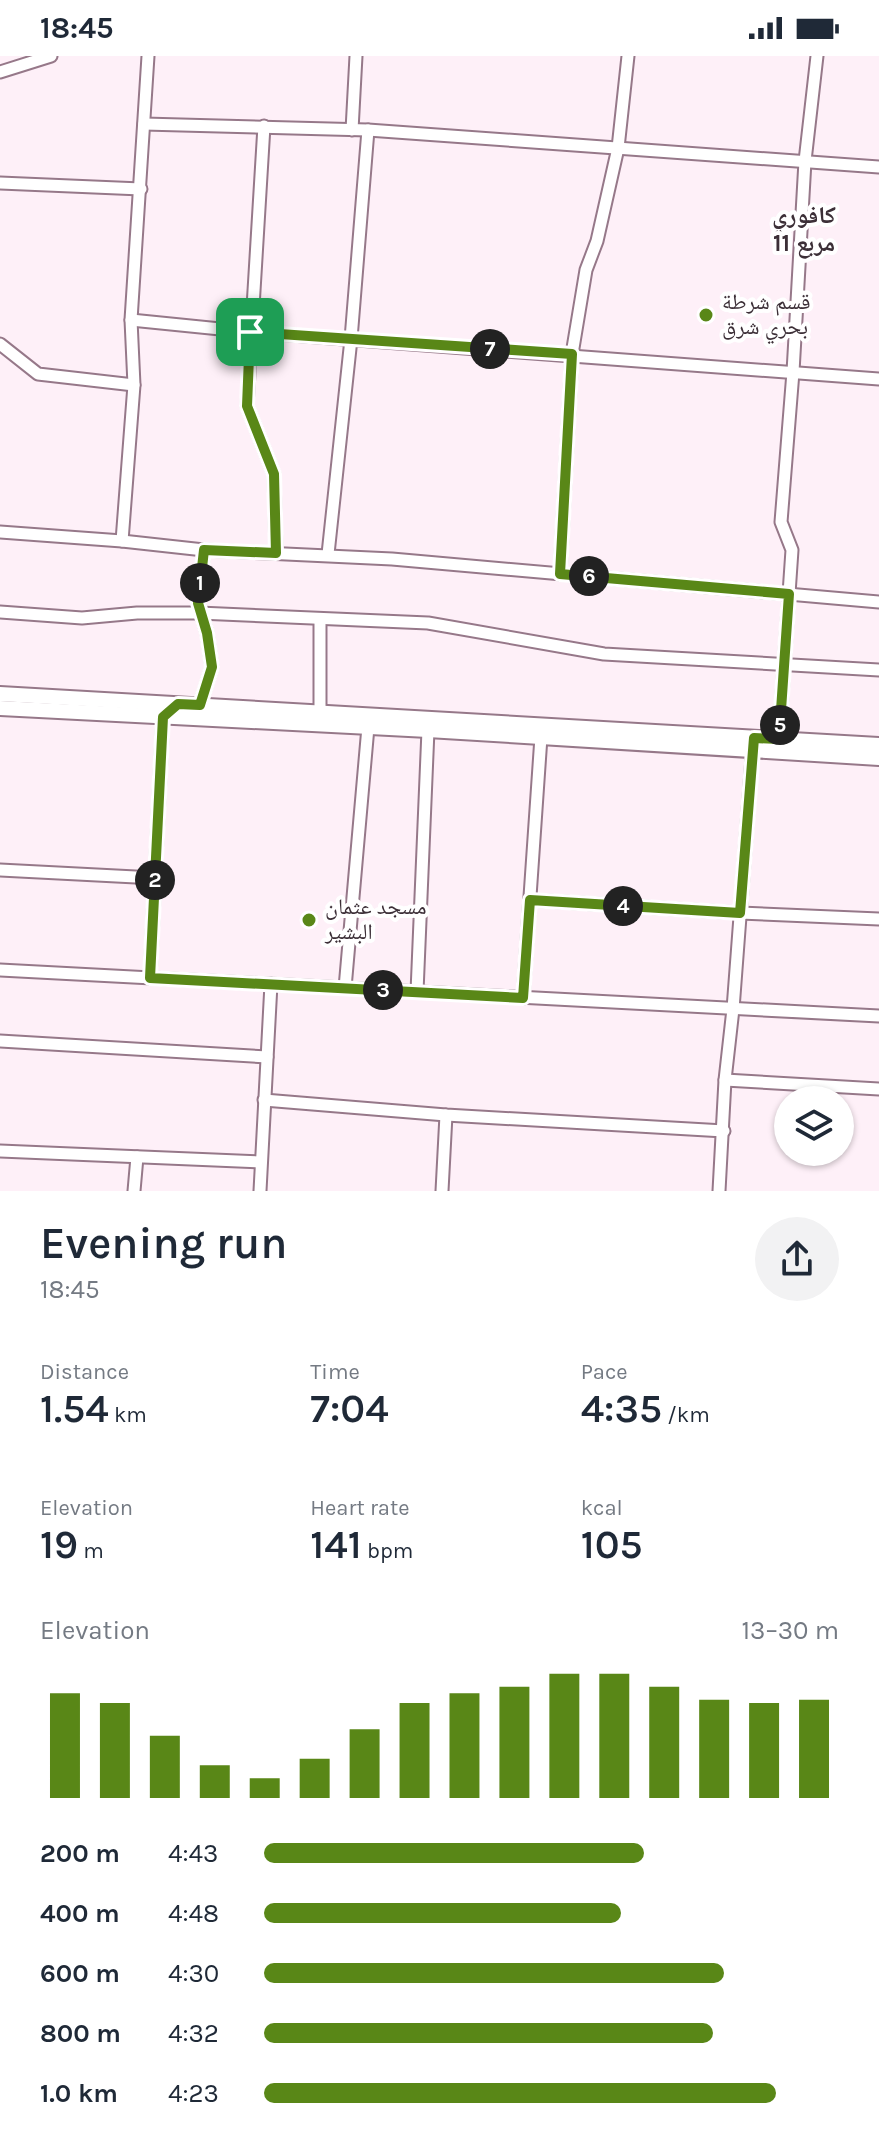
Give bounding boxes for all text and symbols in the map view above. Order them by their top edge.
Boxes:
text: 18:45 [40,10,114,46]
district label: كافوري مربع 11 [772,201,836,259]
place label: قسم شرطة بحري شرق [722,289,811,344]
pin [216,298,284,366]
marker: قسم شرطة بحري شرق [697,306,715,324]
icon: arrive [228,310,272,354]
pin: 7 [470,329,510,369]
text: 7 [485,336,495,362]
pin: 6 [569,556,609,596]
pin: 1 [180,563,220,603]
text: 6 [582,563,596,589]
text: 1 [196,570,204,596]
pin: 5 [760,705,800,745]
text: 5 [774,712,786,738]
pin: 2 [135,860,175,900]
text: 2 [148,867,162,893]
pin: 4 [603,886,643,926]
text: 4 [616,893,630,919]
place label: مسجد عثمان البشير [324,894,427,945]
marker: مسجد عثمان البشير [300,911,318,929]
pin: 3 [363,970,403,1010]
text: 3 [376,977,390,1003]
map controls [774,1086,854,1166]
button: layers [774,1086,854,1166]
button: share [755,1217,839,1301]
text: Evening run [40,1218,287,1269]
text: 18:45 [40,1274,100,1305]
text: Distance [40,1359,129,1385]
text: Time [310,1359,360,1385]
text: Pace [581,1359,628,1385]
text: 1.54 [40,1385,109,1432]
text: 7:04 [310,1385,389,1432]
text: 4:35 [581,1385,662,1432]
text: km [109,1402,147,1428]
text: /km [662,1402,710,1428]
text: Elevation [40,1495,133,1521]
text: Heart rate [310,1495,410,1521]
text: kcal [581,1495,623,1521]
text: 19 [40,1521,78,1568]
text: 141 [310,1521,362,1568]
text: 105 [581,1521,643,1568]
text: m [78,1538,104,1564]
text: bpm [362,1538,413,1564]
text: Elevation [40,1615,150,1646]
text: 13–30 m [741,1615,839,1646]
text: 200 m [40,1838,120,1869]
text: 4:43 [168,1838,218,1869]
text: 400 m [40,1898,120,1929]
text: 4:48 [168,1898,219,1929]
text: 600 m [40,1958,120,1989]
text: 4:30 [168,1958,219,1989]
text: 800 m [40,2018,121,2049]
text: 4:32 [168,2018,219,2049]
text: 1.0 km [40,2078,118,2109]
text: 4:23 [168,2078,219,2109]

